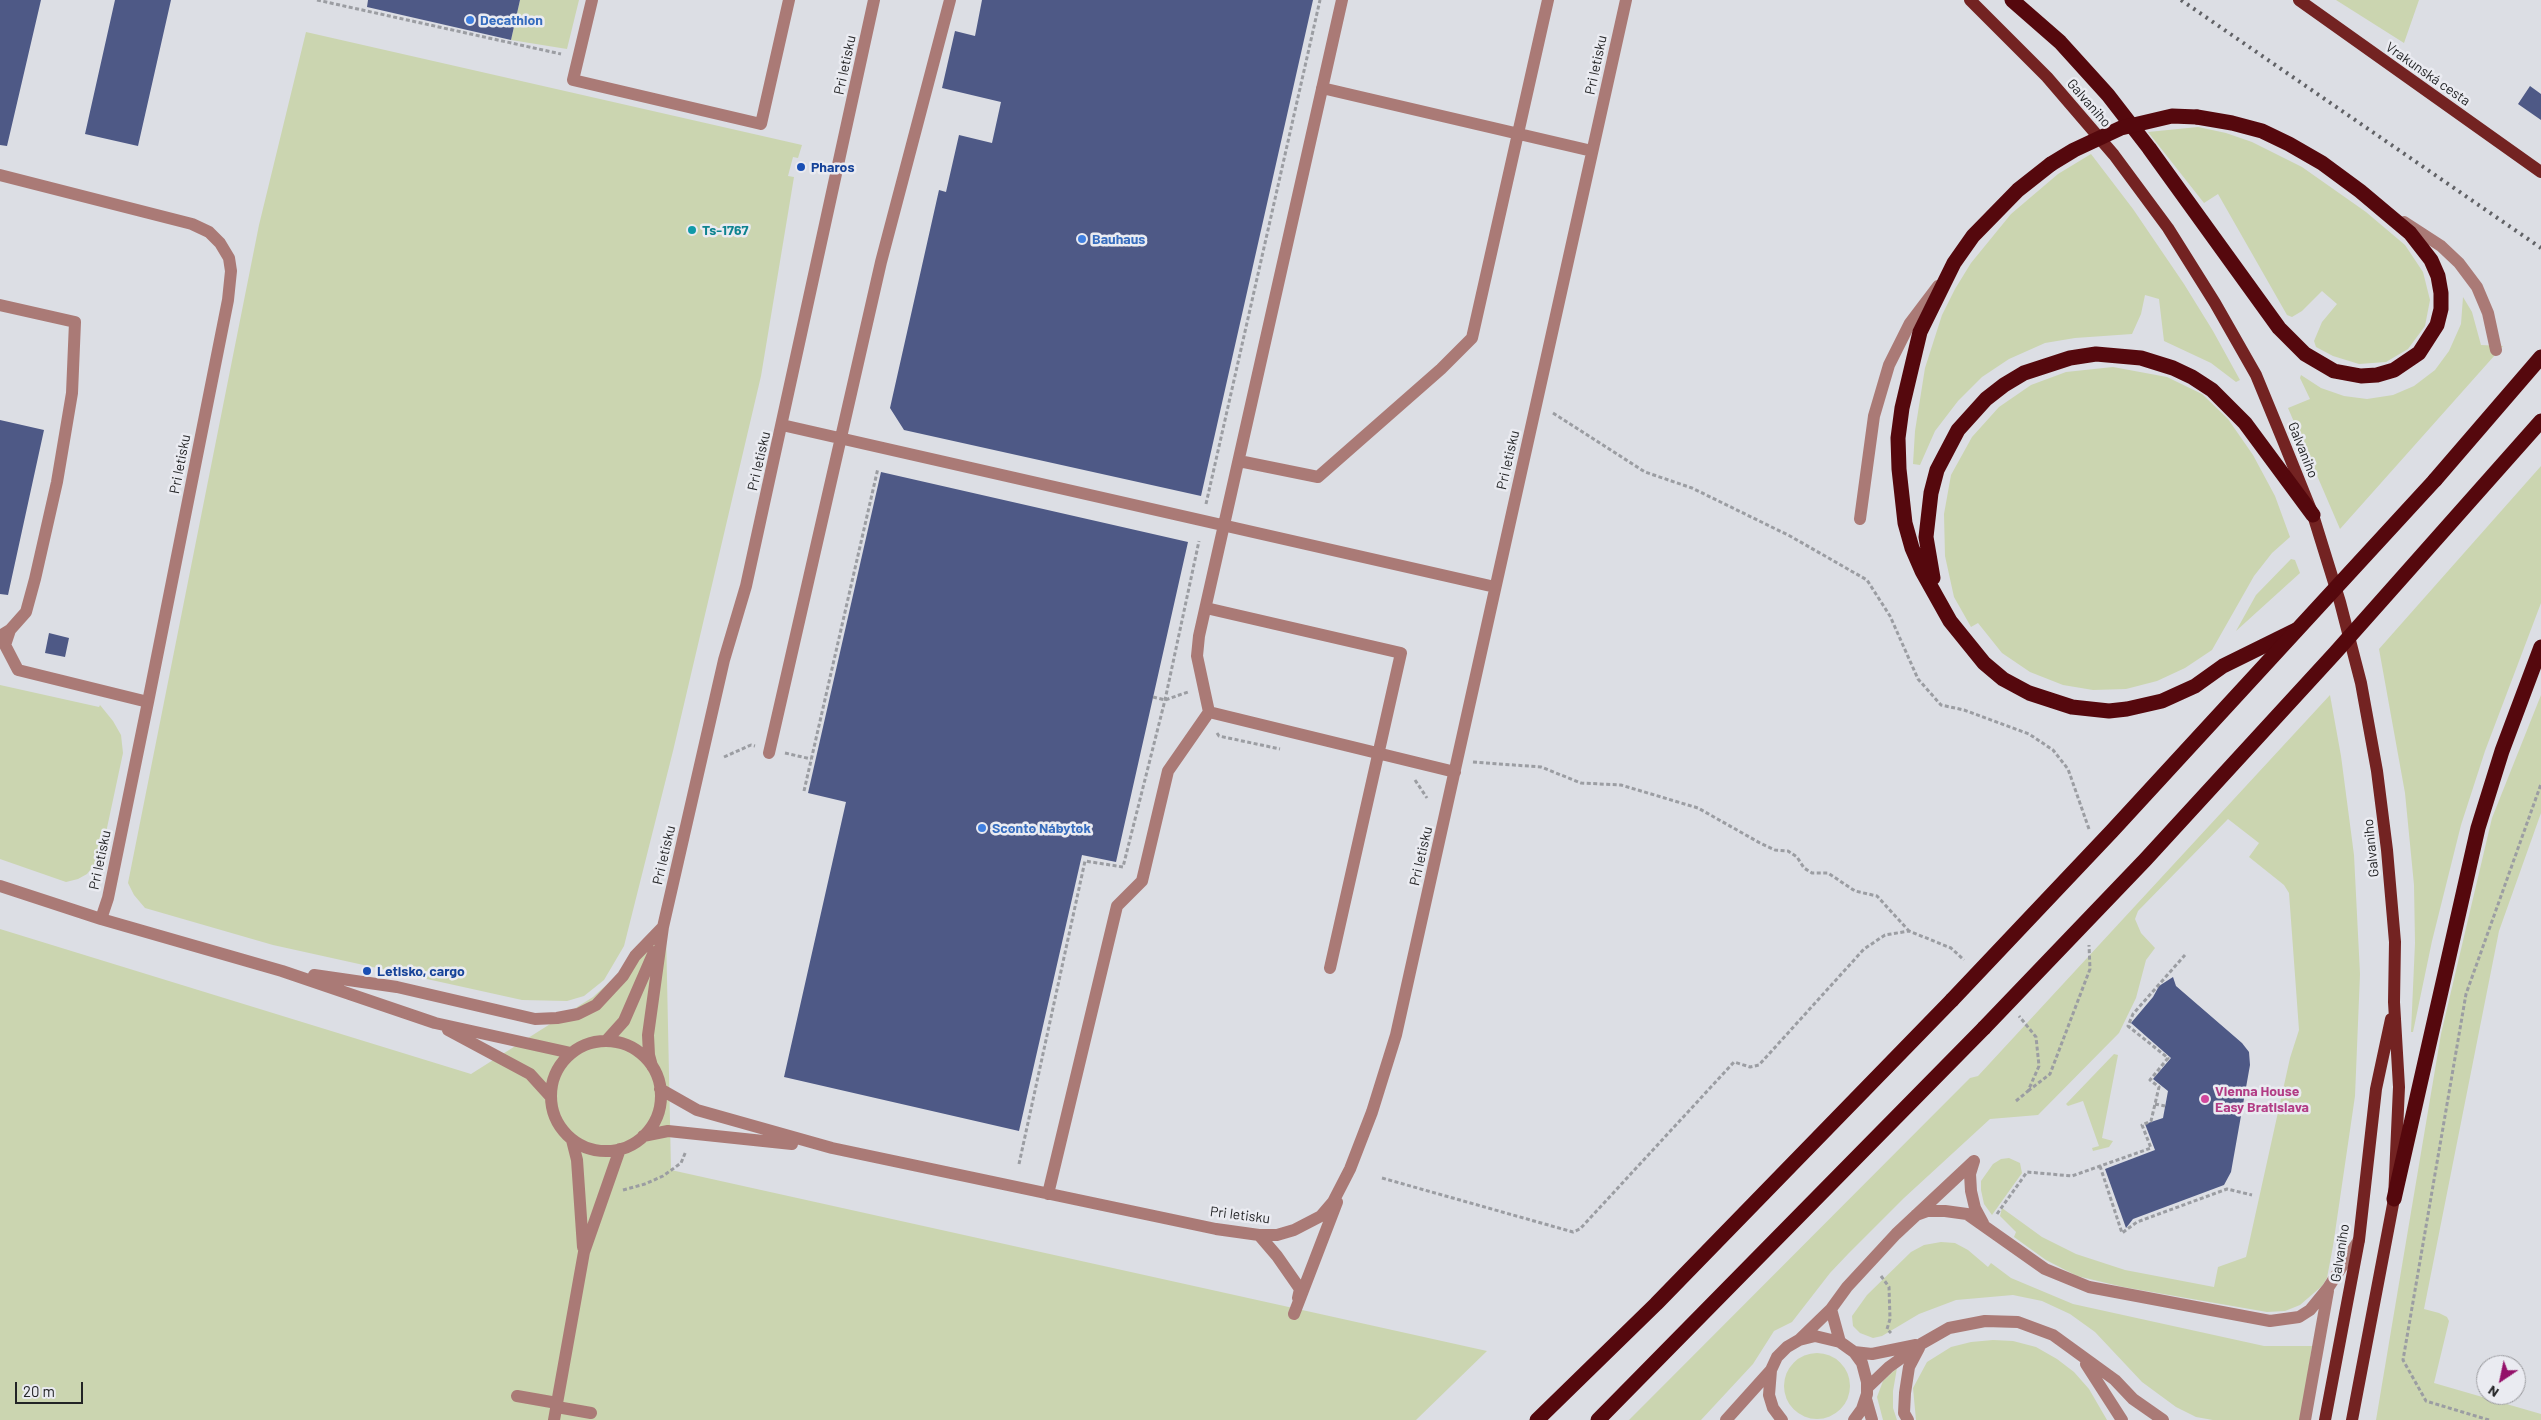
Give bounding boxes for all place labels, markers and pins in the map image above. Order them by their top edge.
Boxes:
place label: Decathlon [480,12,543,28]
marker: Decathlon [464,14,476,26]
place label: Pharos [811,159,854,175]
marker: Pharos [795,161,807,173]
place label: Ts-1767 [702,222,748,238]
marker: Ts-1767 [686,224,698,236]
place label: Bauhaus [1092,231,1145,247]
marker: Bauhaus [1076,233,1088,245]
place label: Sconto Nábytok [992,820,1091,836]
marker: Sconto Nábytok [976,822,988,834]
place label: Letisko, cargo [377,963,465,979]
marker: Letisko, cargo [361,965,373,977]
place label: Vienna House Easy Bratislava [2215,1083,2309,1116]
marker: Vienna House Easy Bratislava [2199,1093,2211,1105]

